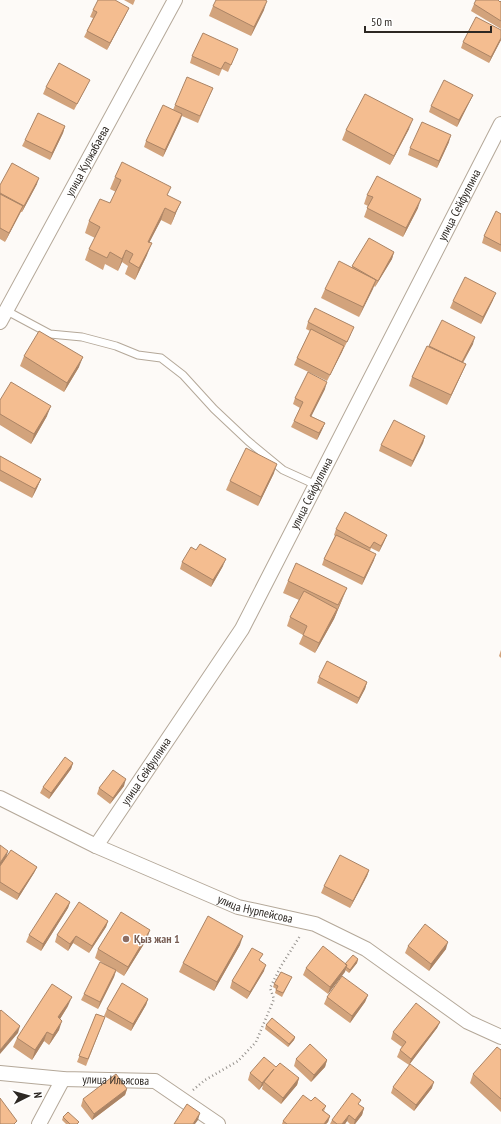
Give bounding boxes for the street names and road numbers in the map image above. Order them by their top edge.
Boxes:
street label: улица Кулжабаева [62,123,112,199]
street label: улица Сейфуллина [434,166,484,243]
street label: улица Сейфуллина [287,455,336,531]
street label: улица Сейфуллина [118,734,174,808]
street label: улица Нурпейсова [215,891,295,926]
street label: улица Ильясова [82,1071,149,1088]

